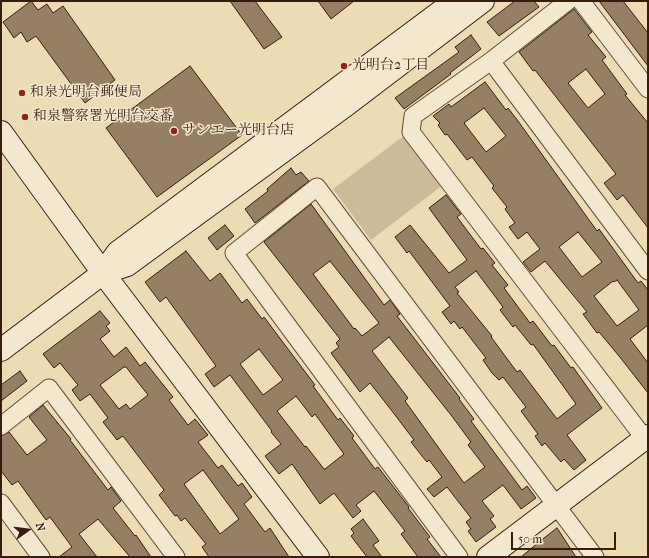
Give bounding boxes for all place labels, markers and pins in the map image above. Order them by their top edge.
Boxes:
place label: 光明台2丁目 [352,58,429,74]
marker: 光明台2丁目 [339,61,349,71]
place label: 和泉光明台郵便局 [30,85,142,101]
marker: 和泉光明台郵便局 [17,88,27,98]
place label: 和泉警察署光明台交番 [33,109,173,125]
marker: 和泉警察署光明台交番 [20,112,30,122]
place label: サンエー光明台店 [182,123,294,139]
marker: サンエー光明台店 [169,126,179,136]

